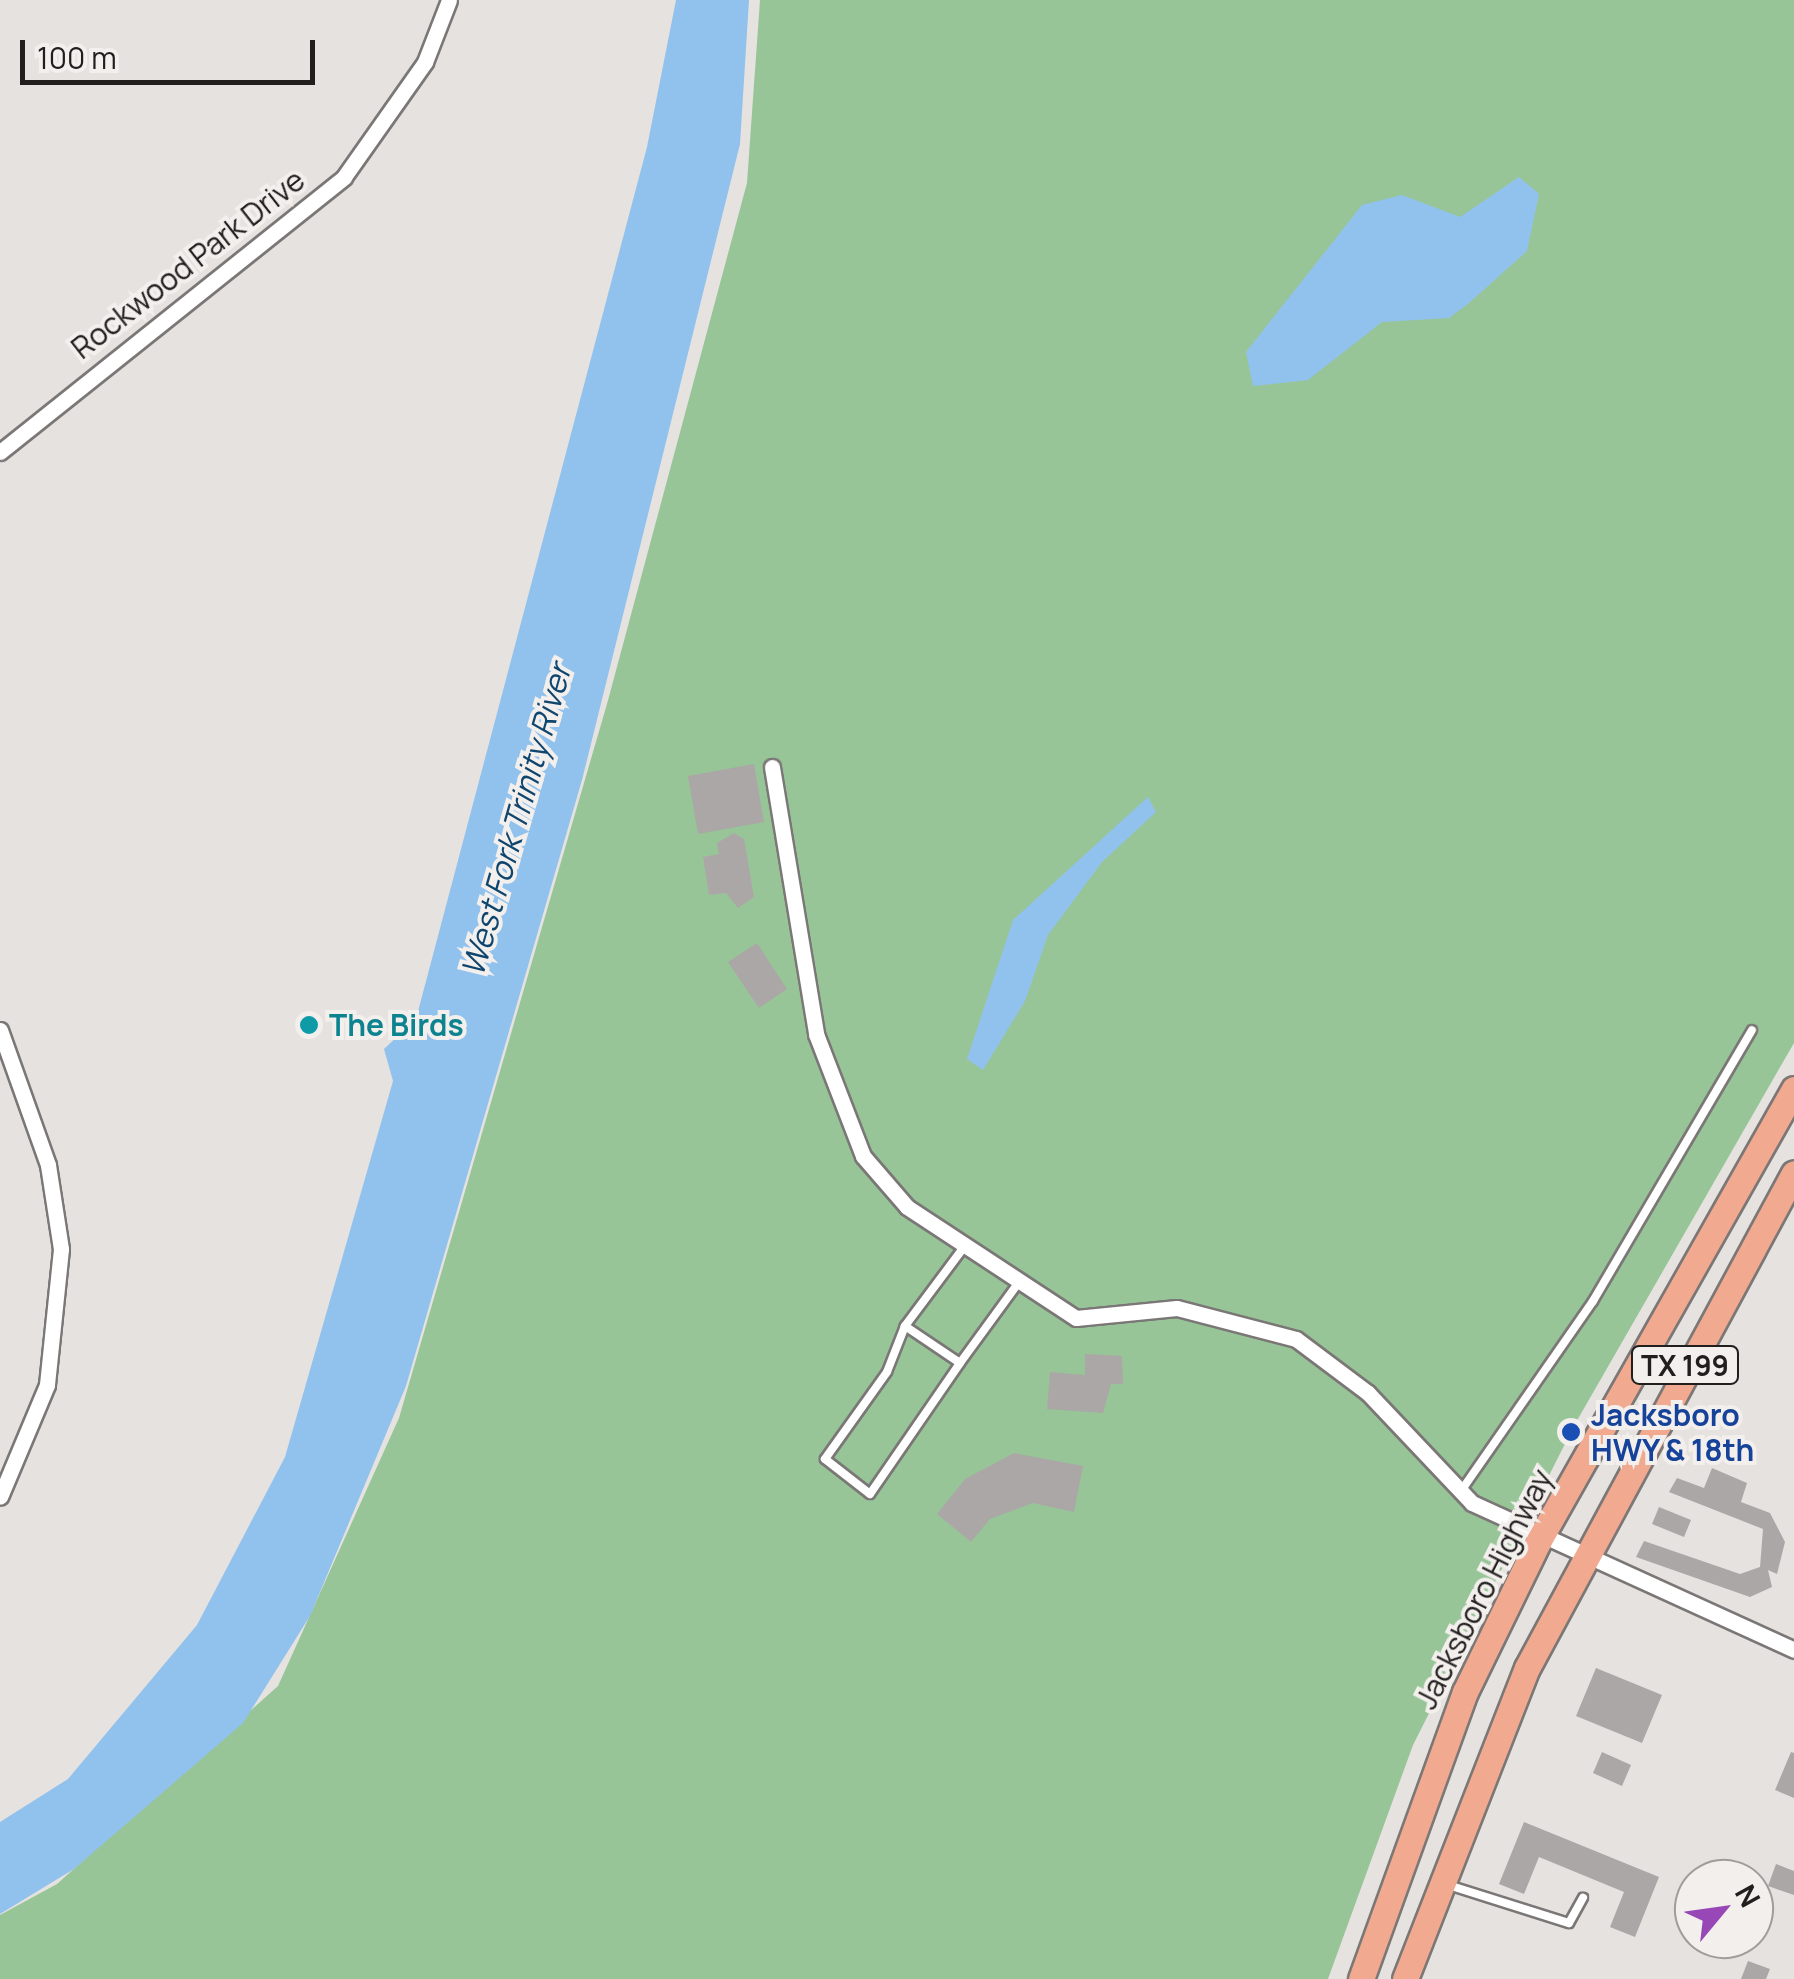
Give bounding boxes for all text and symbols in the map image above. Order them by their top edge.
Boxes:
scale bar [25,20,320,82]
text: 100 m [37,37,117,78]
street label: Rockwood Park Drive [64,162,312,366]
water label: West Fork Trinity River [453,659,579,981]
place label: The Birds [329,1007,464,1043]
marker: The Birds [298,1014,320,1036]
road number: TX 199 [1630,1342,1740,1388]
place label: Jacksboro HWY & 18th [1591,1397,1756,1468]
marker: Jacksboro HWY & 18th [1560,1421,1582,1443]
street label: Jacksboro Highway [1408,1463,1560,1715]
north arrow [1674,1859,1774,1959]
text: N [1727,1877,1770,1913]

